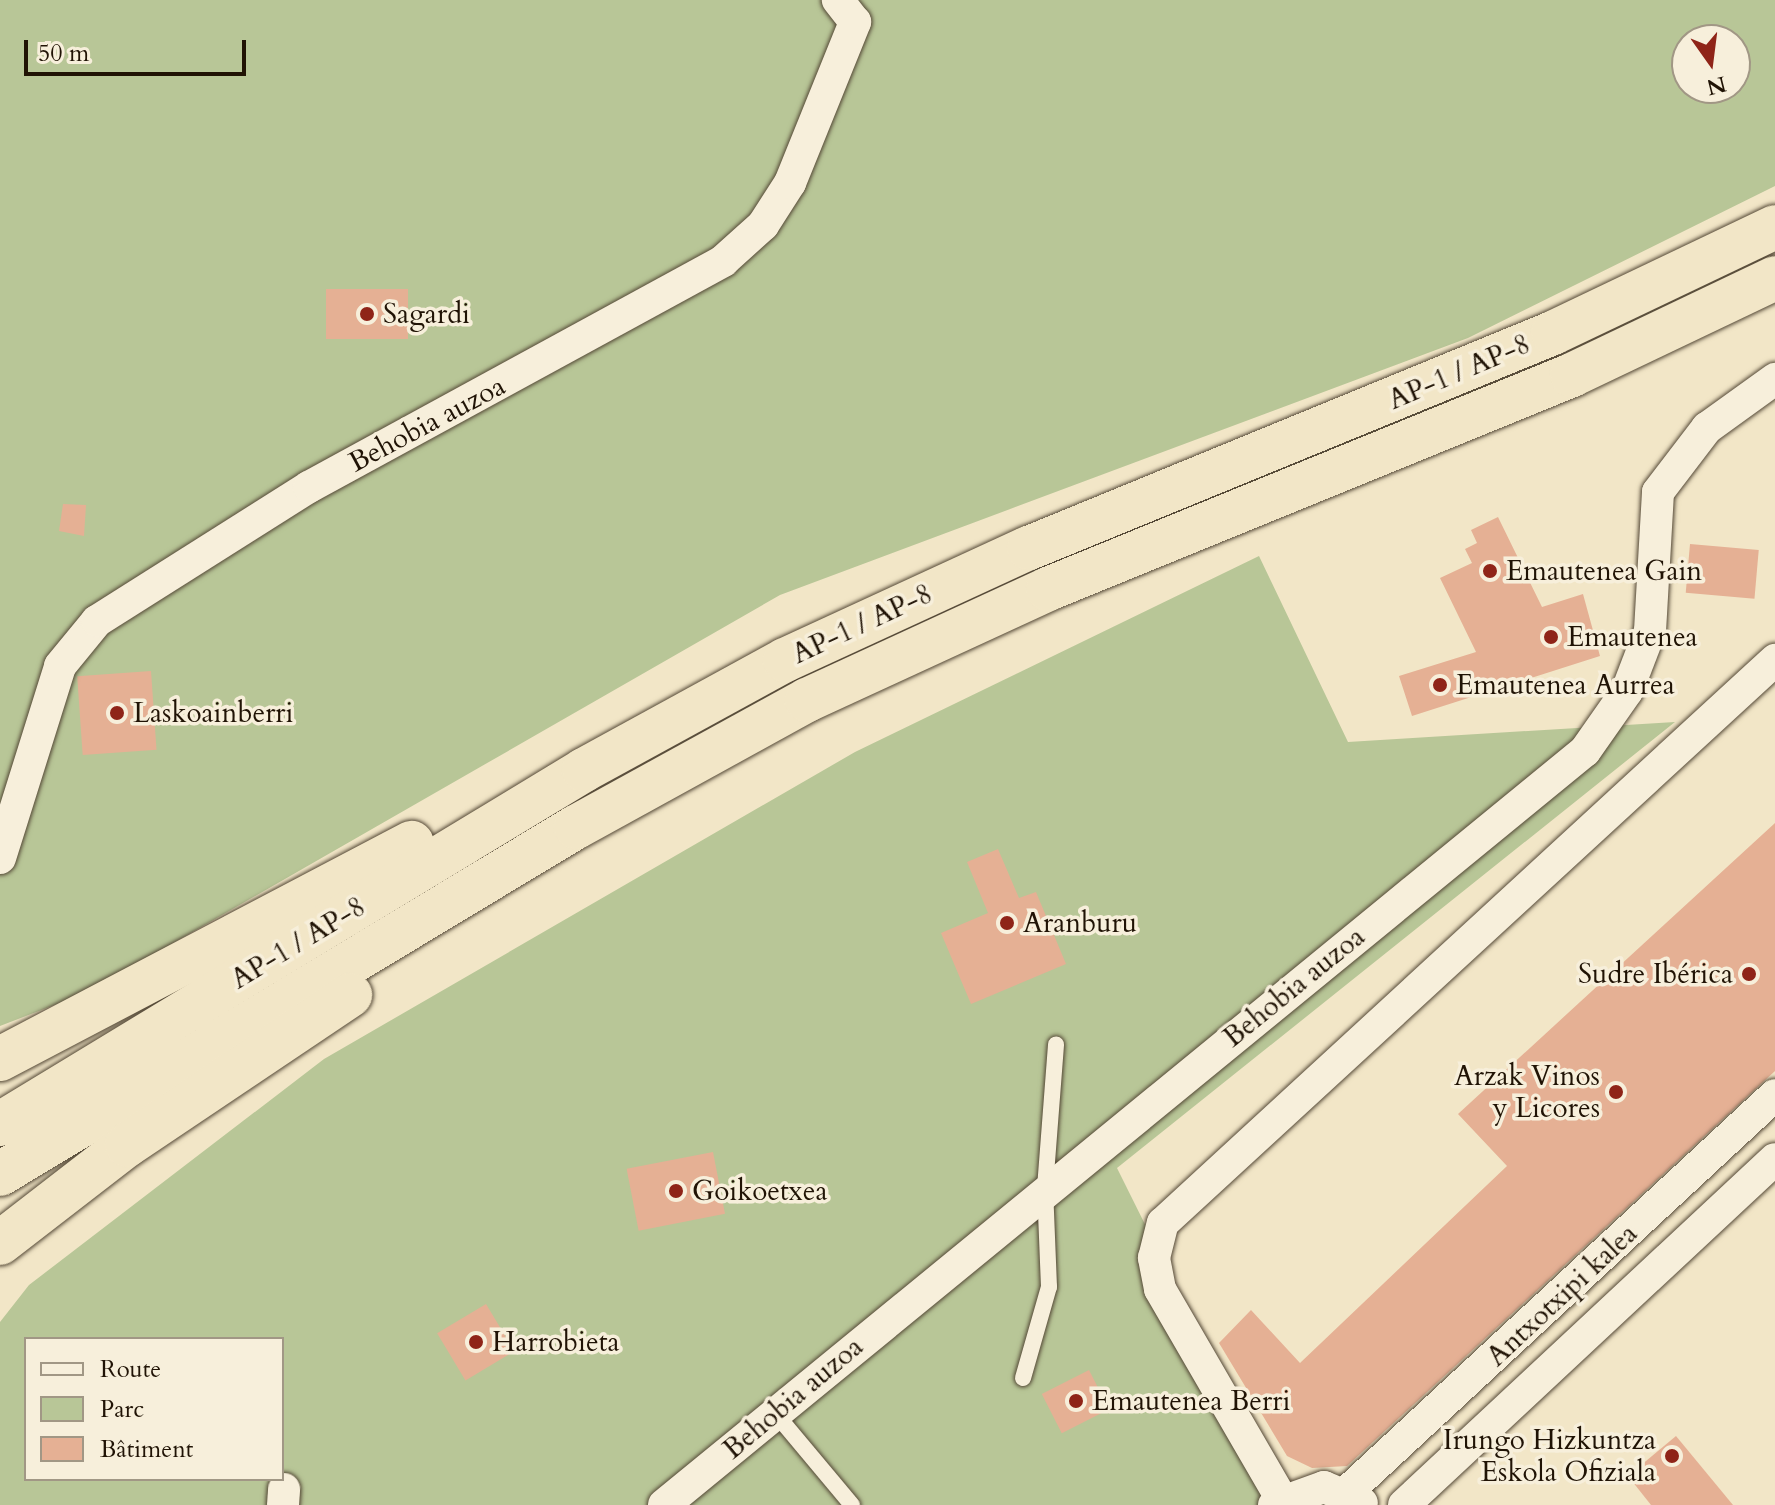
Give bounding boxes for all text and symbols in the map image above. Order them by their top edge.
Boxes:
scale bar [28,24,250,74]
north arrow [1671,24,1751,104]
text: 50 m [38,37,89,70]
text: N [1703,68,1729,102]
place label: Sagardi [383,297,470,331]
marker: Sagardi [358,305,376,323]
street label: AP-1 / AP-8 [1383,327,1535,417]
street label: Behobia auzoa [343,369,511,479]
place label: Emautenea Gain [1506,554,1702,588]
marker: Emautenea Gain [1481,562,1499,580]
street label: AP-1 / AP-8 [787,577,937,671]
place label: Emautenea [1567,620,1698,654]
marker: Emautenea [1542,628,1560,646]
place label: Emautenea Aurrea [1456,668,1675,702]
marker: Emautenea Aurrea [1431,676,1449,694]
place label: Laskoainberri [133,696,293,730]
marker: Laskoainberri [108,704,126,722]
street label: AP-1 / AP-8 [225,890,371,996]
place label: Aranburu [1023,906,1137,940]
marker: Aranburu [998,914,1016,932]
street label: Behobia auzoa [1217,920,1371,1054]
place label: Sudre Ibérica [1578,957,1733,991]
marker: Sudre Ibérica [1740,965,1758,983]
place label: Arzak Vinos y Licores [1454,1059,1600,1125]
marker: Arzak Vinos y Licores [1607,1083,1625,1101]
place label: Goikoetxea [692,1174,828,1208]
marker: Goikoetxea [667,1182,685,1200]
street label: Antxotxipi kalea [1480,1217,1644,1373]
place label: Harrobieta [492,1325,620,1359]
street label: Behobia auzoa [716,1330,870,1466]
marker: Harrobieta [467,1333,485,1351]
legend [24,1337,284,1481]
text: Route [100,1353,161,1386]
place label: Emautenea Berri [1092,1384,1290,1418]
marker: Emautenea Berri [1067,1392,1085,1410]
text: Parc [100,1393,144,1426]
place label: Irungo Hizkuntza Eskola Ofiziala [1443,1423,1656,1489]
text: Bâtiment [100,1433,193,1466]
marker: Irungo Hizkuntza Eskola Ofiziala [1663,1447,1681,1465]

